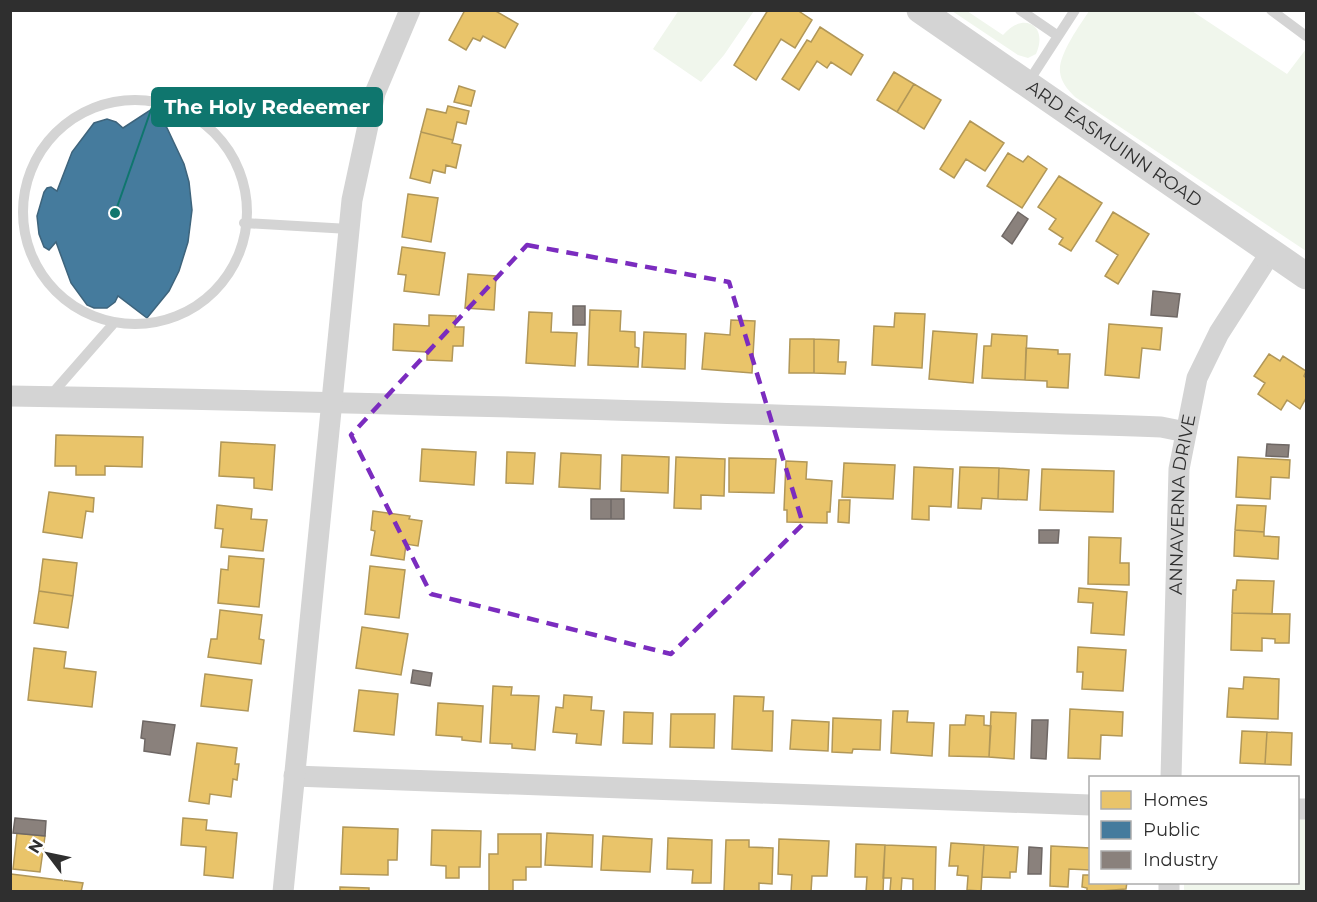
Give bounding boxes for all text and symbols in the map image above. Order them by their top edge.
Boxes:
street label: ARD EASMUINN ROAD [1022,76,1206,212]
callout: The Holy Redeemer [152,88,382,126]
text: The Holy Redeemer [164,95,370,119]
street label: ANNAVERNA DRIVE [1165,412,1201,595]
legend [1089,776,1299,884]
text: Homes [1143,789,1208,811]
text: Public [1143,819,1200,841]
north arrow [18,824,78,884]
text: N [24,836,47,857]
text: Industry [1143,849,1218,871]

